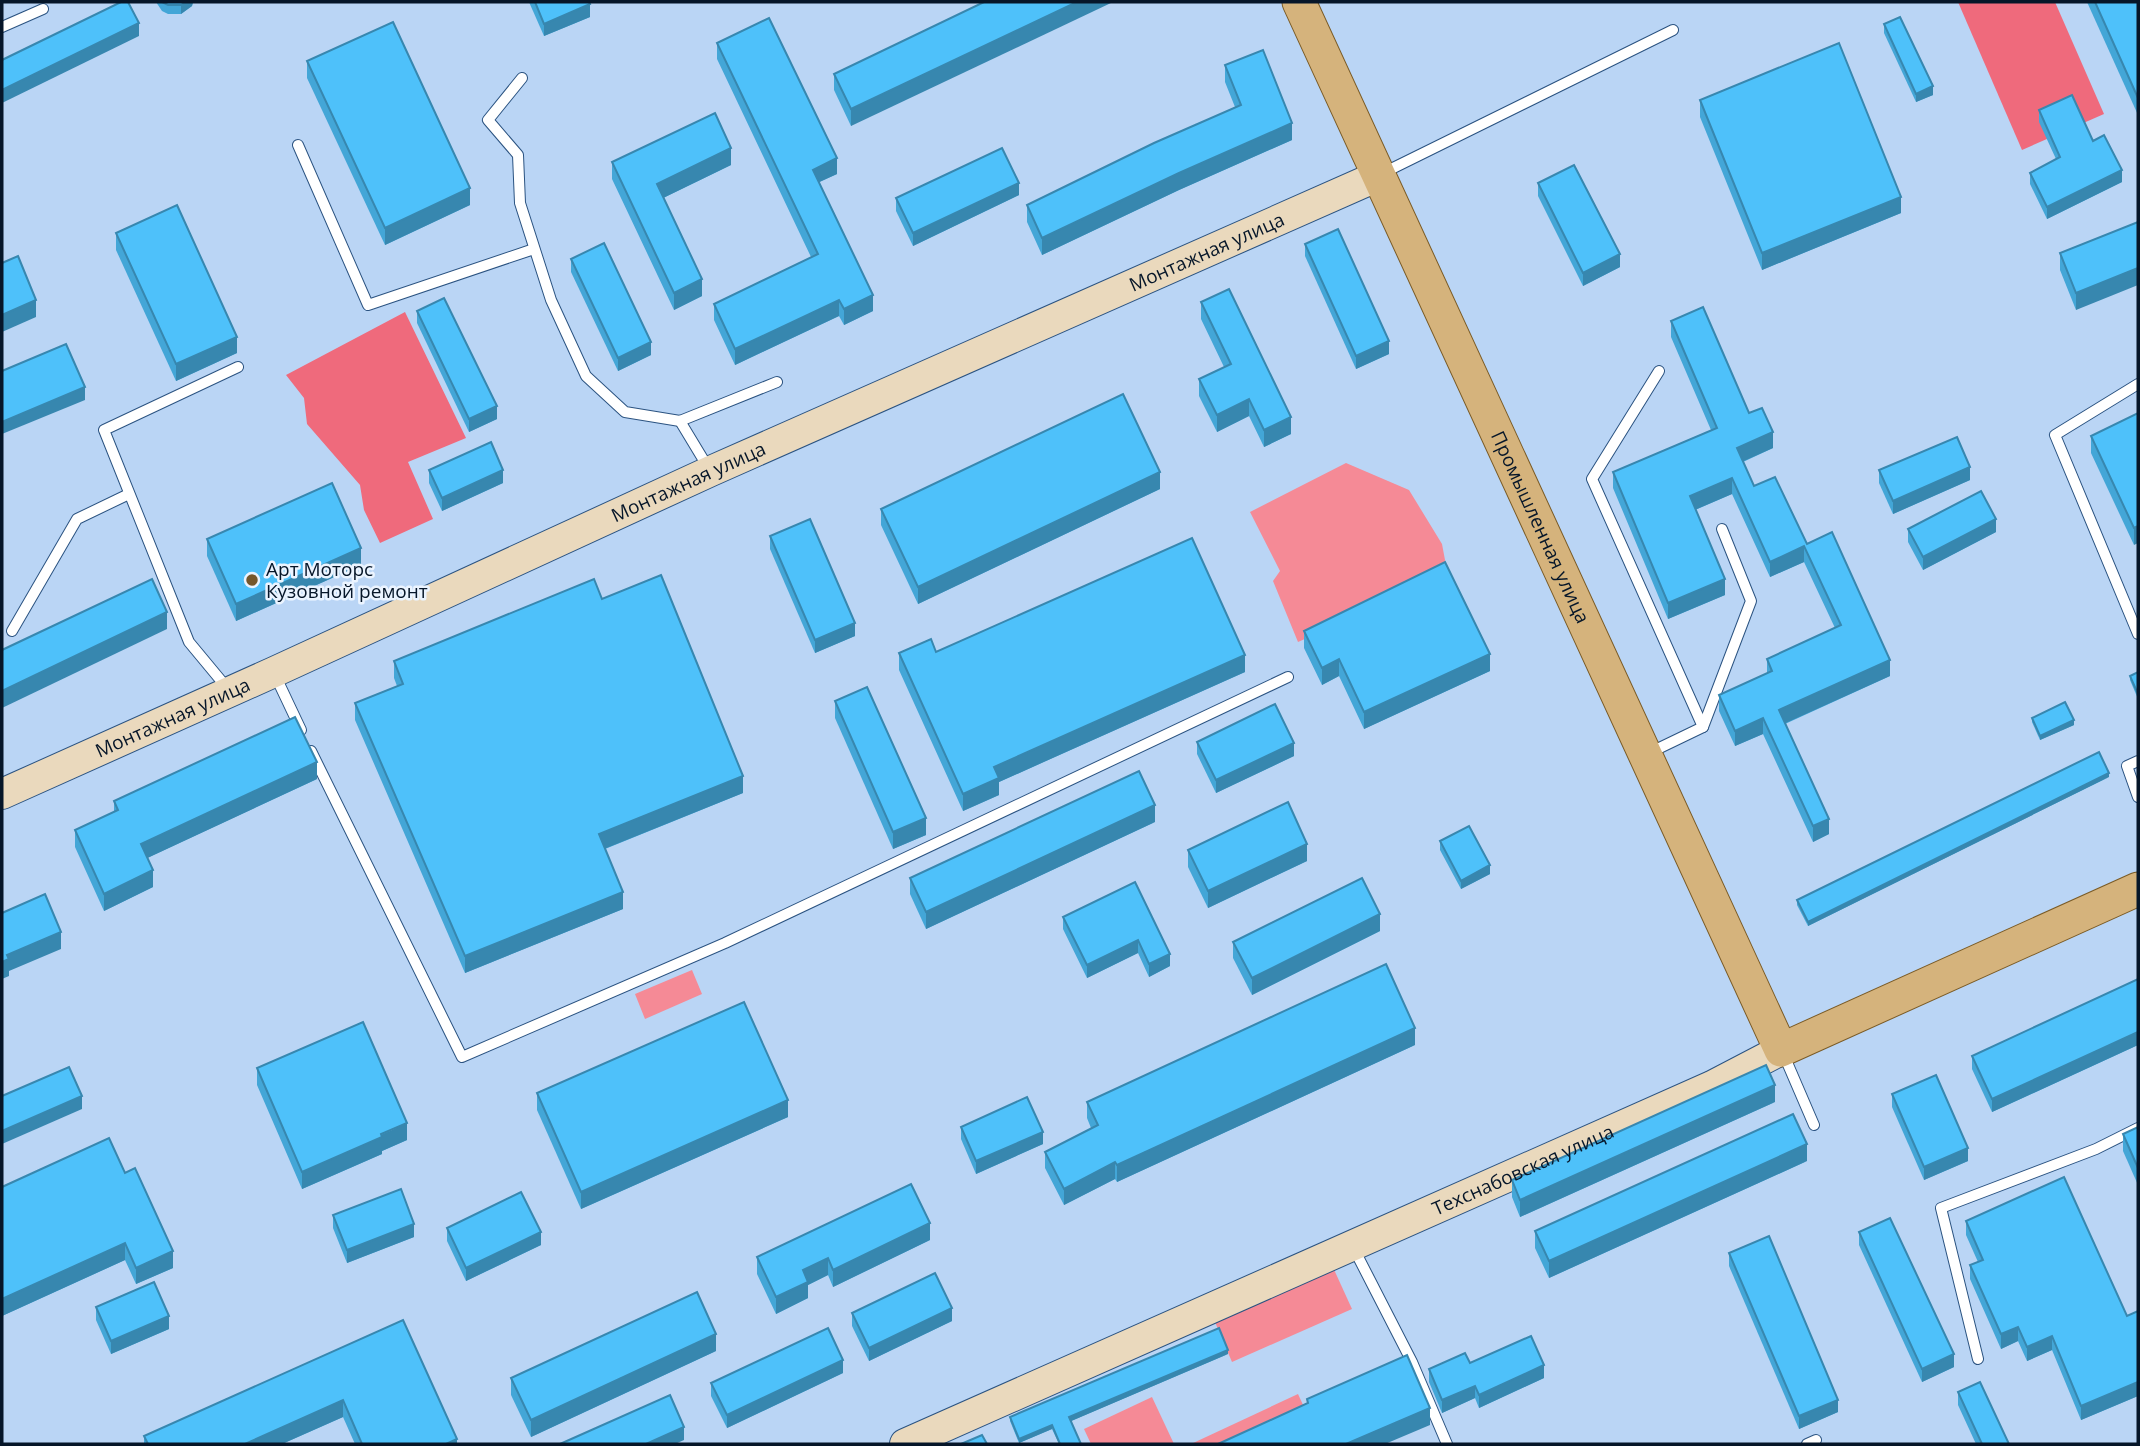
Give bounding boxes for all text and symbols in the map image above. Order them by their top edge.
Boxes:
street label: Монтажная улица [1125,206,1288,297]
street label: Промышленная улица [1485,427,1596,627]
street label: Монтажная улица [607,435,770,528]
place label: Арт Моторс Кузовной ремонт [266,556,428,604]
marker: Арт Моторс Кузовной ремонт [244,572,260,588]
street label: Монтажная улица [91,671,254,764]
street label: Техснабовская улица [1428,1118,1618,1222]

